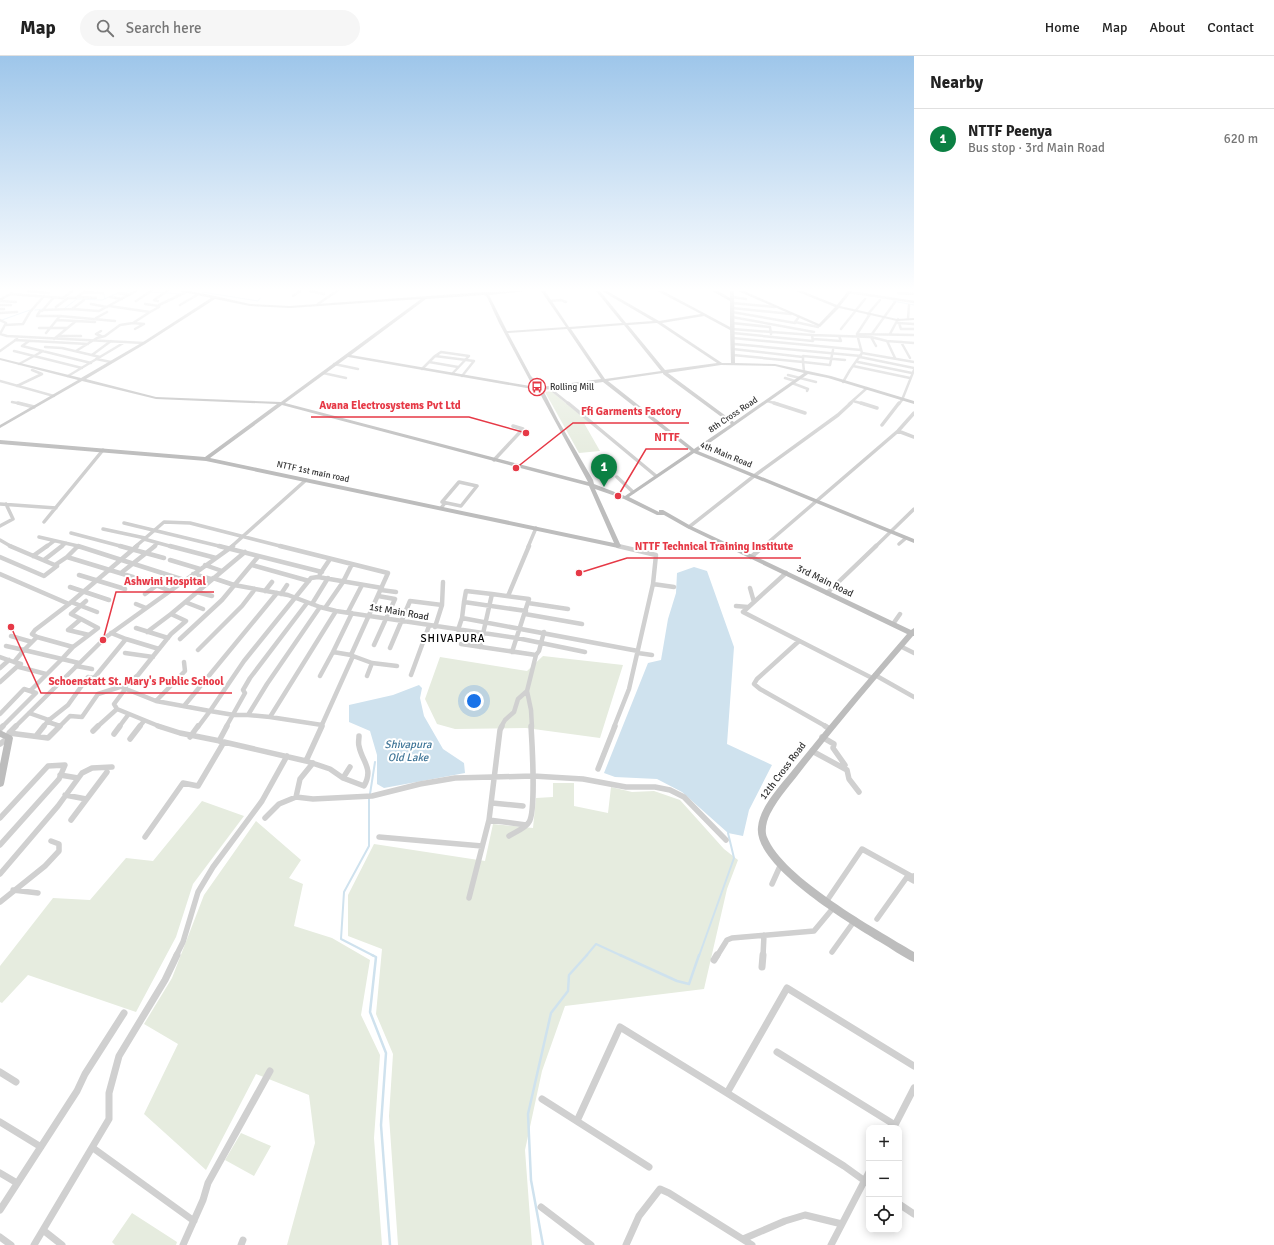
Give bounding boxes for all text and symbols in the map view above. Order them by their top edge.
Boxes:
search box [80,10,360,46]
text: Map [20,16,56,40]
icon: search [94,17,116,39]
text: Search here [126,19,201,37]
text: Home [1045,19,1080,36]
text: Map [1102,19,1127,36]
text: About [1149,19,1185,36]
text: Contact [1207,19,1254,36]
text: Nearby [930,72,983,93]
text: NTTF Peenya [968,122,1052,140]
text: 1 [939,131,947,147]
text: 620 m [1224,131,1258,147]
text: Bus stop · 3rd Main Road [968,140,1105,156]
bus stop icon: Rolling Mill [527,377,547,397]
place label: Rolling Mill [550,382,594,393]
callout: Avana Electrosystems Pvt Ltd [311,394,469,417]
street label: 8th Cross Road [706,394,760,436]
text: Avana Electrosystems Pvt Ltd [319,399,461,412]
callout: Ffi Garments Factory [573,400,689,423]
text: Ffi Garments Factory [581,405,682,418]
callout: NTTF [646,426,688,449]
text: NTTF [654,431,680,444]
street label: 4th Main Road [698,440,754,471]
pin: 1 [591,454,617,487]
street label: NTTF 1st main road [276,459,351,485]
callout: NTTF Technical Training Institute [627,535,801,558]
text: NTTF Technical Training Institute [635,540,794,553]
street label: 3rd Main Road [795,562,855,600]
callout: Ashwini Hospital [116,569,214,592]
text: Ashwini Hospital [124,575,206,588]
street label: 1st Main Road [368,601,430,623]
district label: SHIVAPURA [420,632,486,645]
callout: Schoenstatt St. Mary's Public School [41,670,232,693]
text: Schoenstatt St. Mary's Public School [48,675,224,688]
your location [464,691,484,711]
water label: Shivapura Old Lake [385,738,432,764]
street label: 12th Cross Road [757,740,809,802]
map controls [866,1125,902,1233]
button: + [866,1125,902,1161]
button: − [866,1161,902,1197]
button: locate [866,1197,902,1233]

